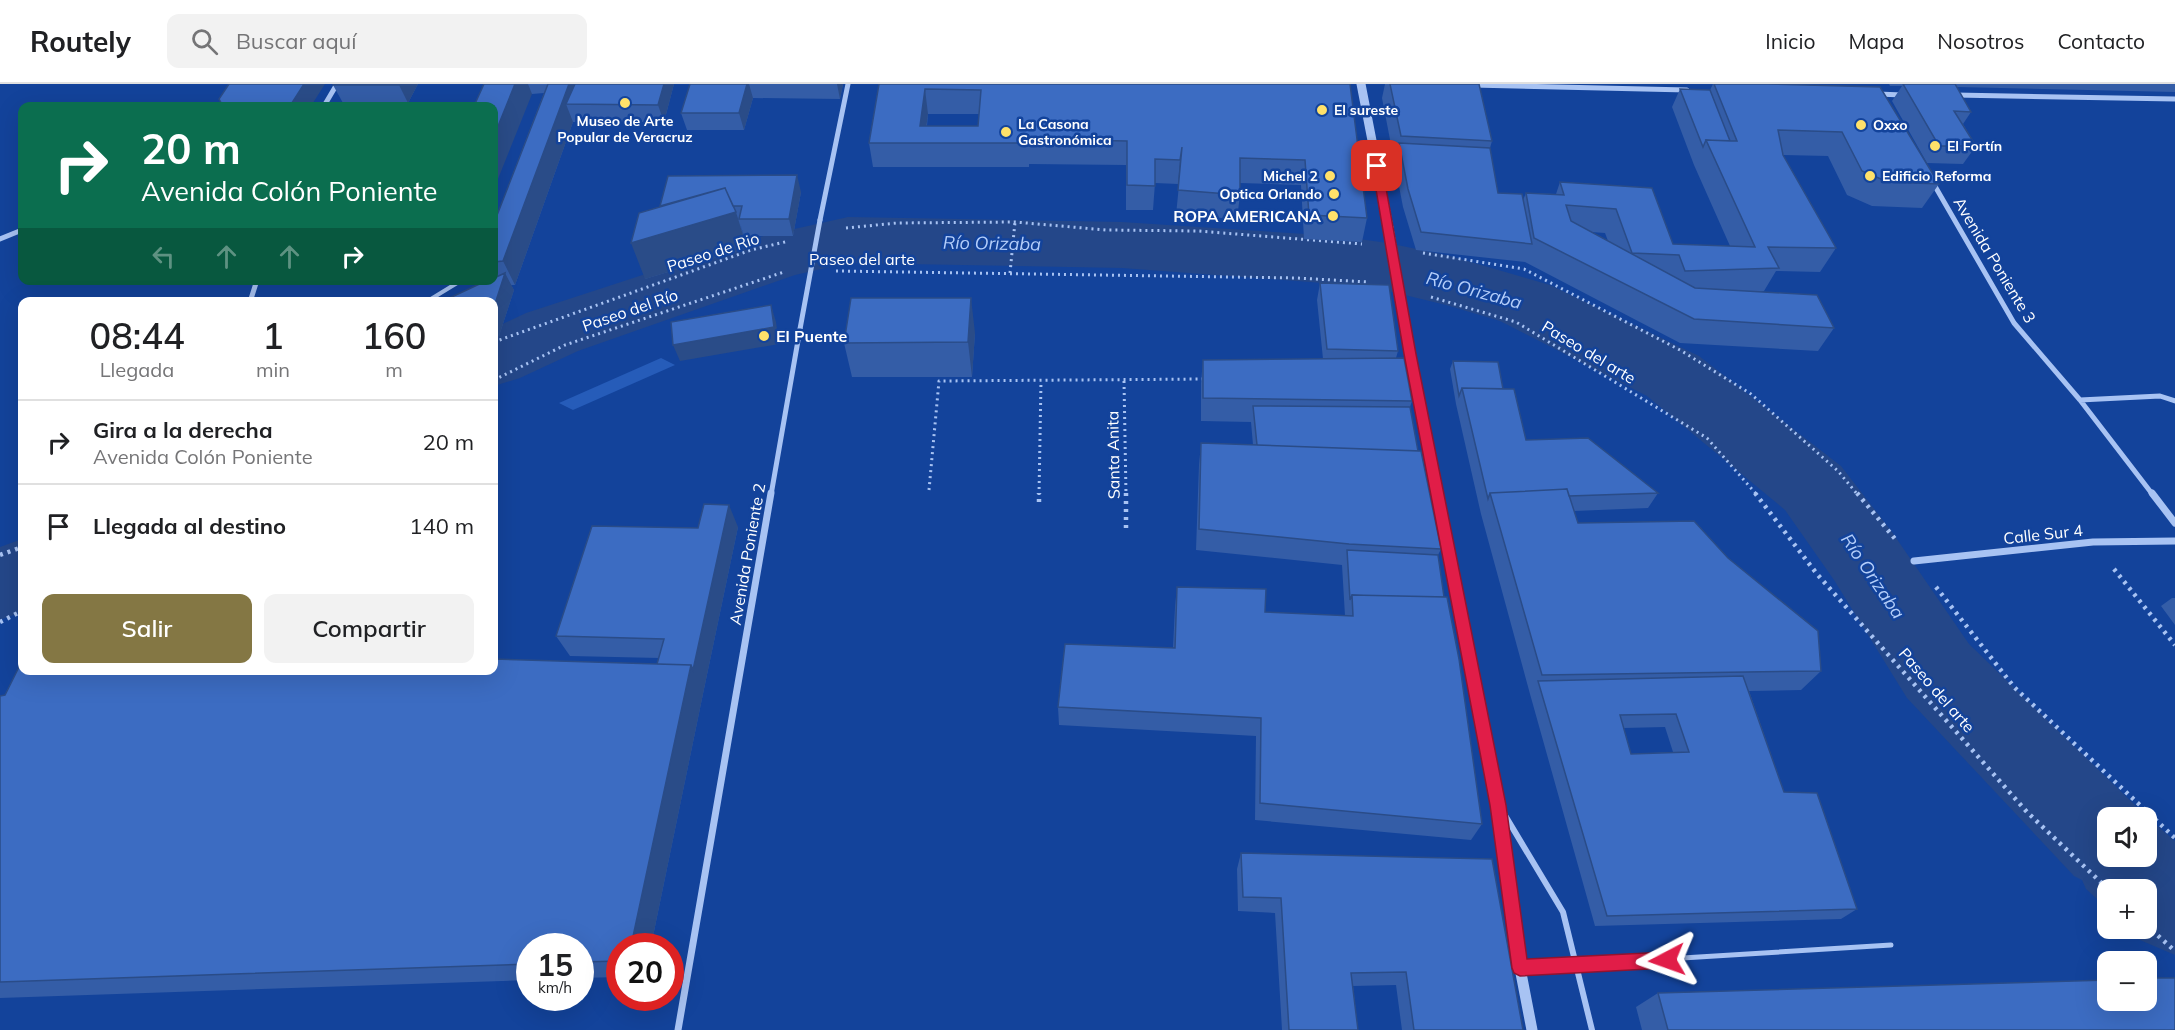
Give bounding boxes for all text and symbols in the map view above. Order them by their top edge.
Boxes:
search box [167,14,587,68]
text: Routely [30,24,131,59]
icon: search [188,25,221,58]
text: Buscar aquí [236,27,357,55]
text: Inicio [1765,28,1815,54]
text: Mapa [1848,28,1904,54]
text: Nosotros [1937,28,2024,54]
text: Contacto [2057,28,2145,54]
marker: Museo de Arte Popular de Veracruz [618,96,632,110]
place label: El sureste [1334,101,1398,119]
marker: El sureste [1315,103,1329,117]
place label: Museo de Arte Popular de Veracruz [557,112,693,146]
place label: La Casona Gastronómica [1018,115,1112,149]
place label: Oxxo [1873,116,1908,134]
marker: Oxxo [1854,118,1868,132]
text: 20 m [141,122,241,175]
marker: La Casona Gastronómica [999,125,1013,139]
icon: right [42,126,120,204]
place label: El Fortín [1947,137,2002,155]
marker: El Fortín [1928,139,1942,153]
pin [1351,140,1402,191]
icon: arrive [1360,149,1393,182]
place label: Michel 2 [1263,167,1318,185]
place label: Edificio Reforma [1882,167,1992,185]
marker: Michel 2 [1323,169,1337,183]
marker: Edificio Reforma [1863,169,1877,183]
text: Avenida Colón Poniente [141,174,437,208]
place label: Optica Orlando [1220,185,1322,203]
marker: Optica Orlando [1327,187,1341,201]
street label: Avenida Poniente 3 [1949,193,2041,327]
place label: ROPA AMERICANA [1173,206,1321,226]
marker: ROPA AMERICANA [1326,209,1340,223]
street label: Paseo de Rio [664,228,762,276]
water label: Río Orizaba [943,231,1041,255]
icon: left [147,240,180,273]
icon: ahead [210,240,243,273]
icon: ahead [273,240,306,273]
icon: right [336,240,369,273]
street label: Paseo del arte [809,249,915,269]
water label: Río Orizaba [1424,266,1525,314]
street label: Paseo del Río [580,284,680,336]
text: 08:44 [90,313,184,358]
text: 1 [262,313,284,358]
text: 160 [362,313,426,358]
street label: Paseo del arte [1538,316,1640,388]
place label: El Puente [776,326,848,346]
marker: El Puente [757,329,771,343]
text: Llegada [100,357,174,382]
text: min [256,357,290,382]
text: m [385,357,403,382]
street label: Santa Anita [1102,411,1124,499]
text: Gira a la derecha [93,416,273,444]
icon: right [42,426,75,459]
text: 20 m [423,428,474,456]
text: Avenida Colón Poniente [93,444,313,469]
street label: Avenida Poniente 2 [725,482,769,626]
icon: arrive [42,510,75,543]
text: Llegada al destino [93,512,286,540]
text: 140 m [409,512,474,540]
street label: Calle Sur 4 [2002,520,2084,548]
water label: Río Orizaba [1836,529,1910,623]
button: Salir [42,594,252,663]
button: Compartir [264,594,474,663]
street label: Paseo del arte [1895,643,1979,737]
map controls [2097,807,2157,1011]
button: sound [2097,807,2157,867]
button: + [2097,879,2157,939]
position arrow [1635,928,1699,992]
speed limit sign: 20 [606,933,684,1011]
text: 15 [537,946,573,984]
button: − [2097,951,2157,1011]
text: km/h [538,978,572,997]

